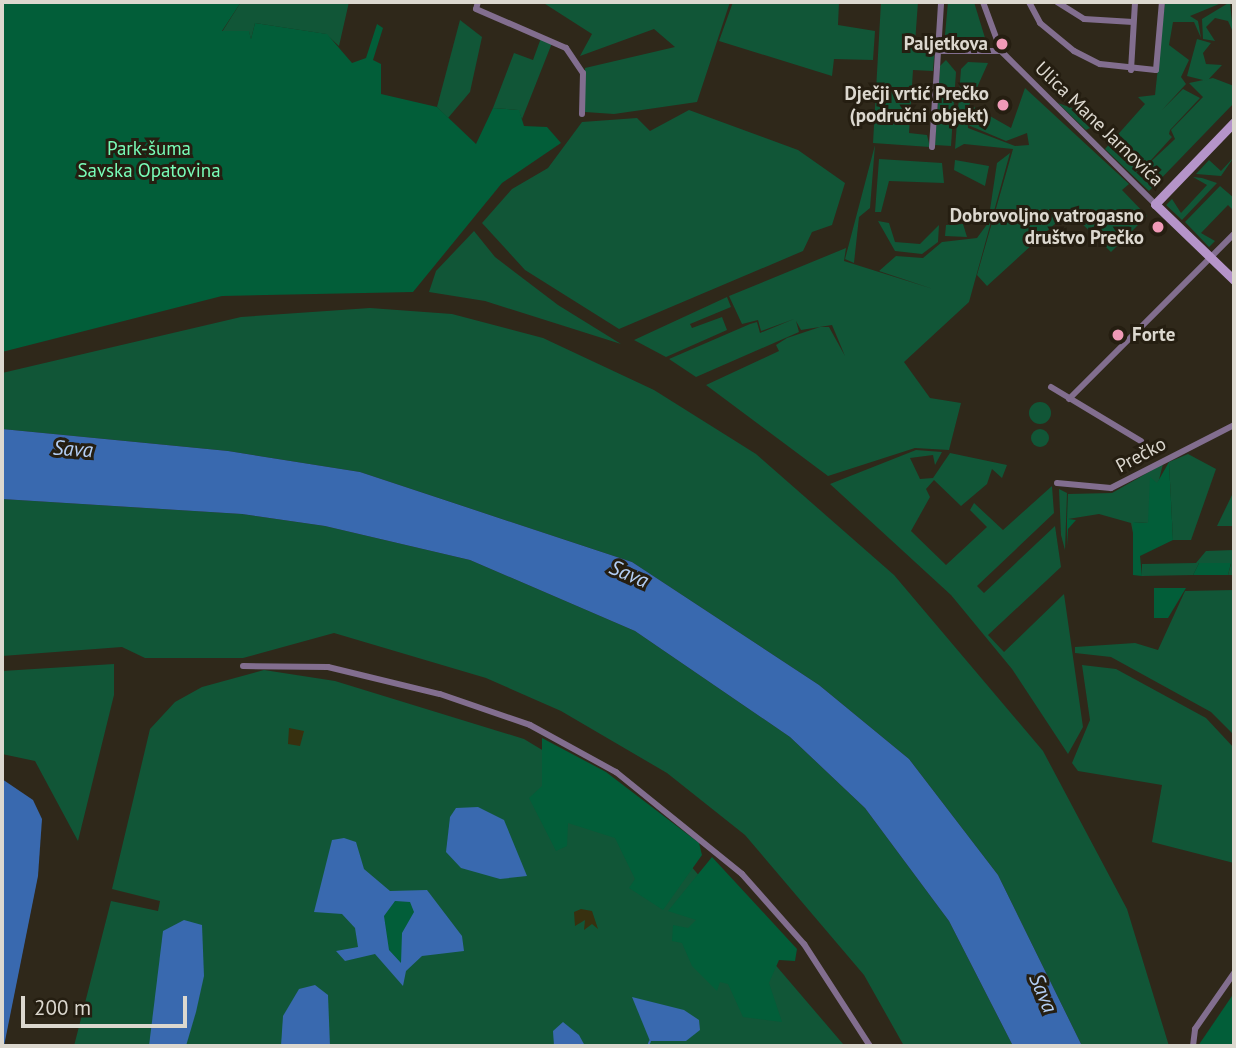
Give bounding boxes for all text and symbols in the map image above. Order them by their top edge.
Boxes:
place label: Paljetkova [904,33,988,55]
marker: Paljetkova [994,36,1010,52]
street label: Ulica Mane Jarnovića [1030,57,1168,191]
place label: Dječji vrtić Prečko (područni objekt) [844,83,989,127]
marker: Dječji vrtić Prečko (područni objekt) [995,97,1011,113]
park label: Park-šuma Savska Opatovina [77,138,221,182]
place label: Dobrovoljno vatrogasno društvo Prečko [949,205,1144,249]
marker: Dobrovoljno vatrogasno društvo Prečko [1150,219,1166,235]
place label: Forte [1132,324,1175,346]
marker: Forte [1110,327,1126,343]
street label: Prečko [1112,432,1170,478]
water label: Sava [52,435,94,463]
water label: Sava [606,555,652,593]
water label: Sava [1024,970,1062,1016]
scale bar [24,982,191,1026]
text: 200 m [34,994,91,1021]

